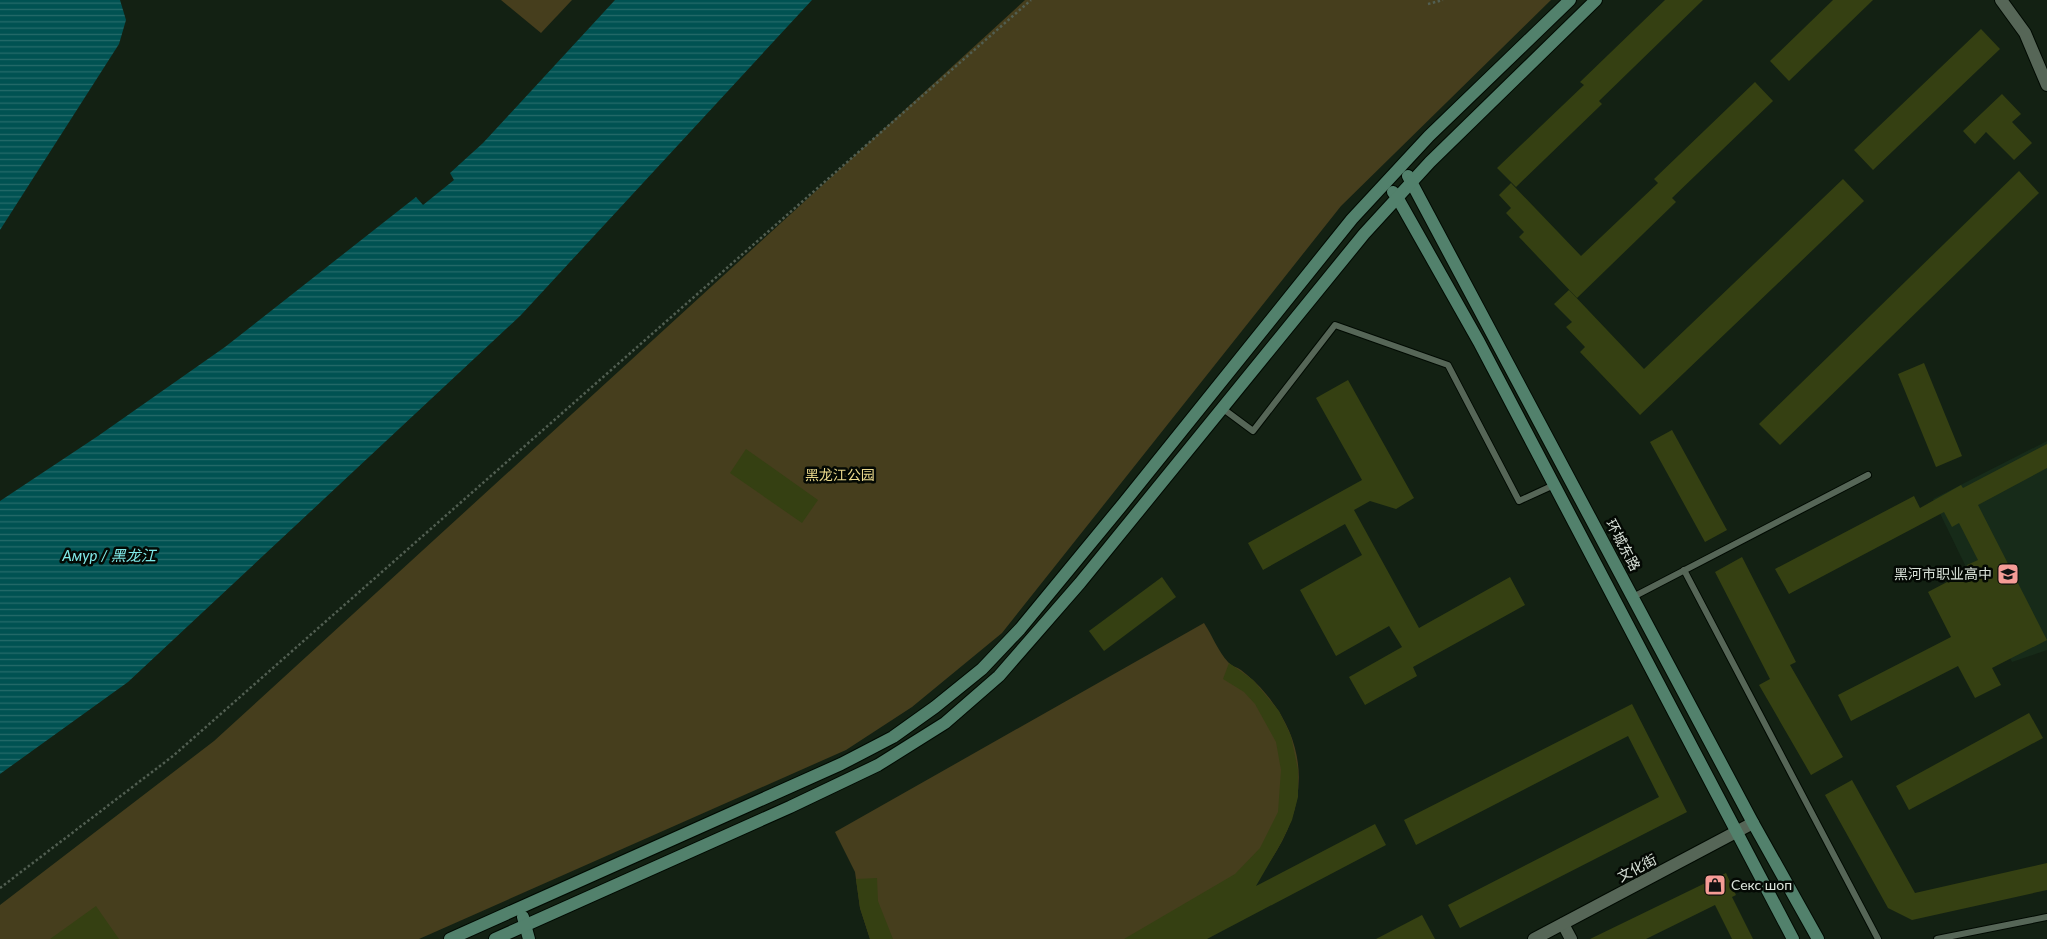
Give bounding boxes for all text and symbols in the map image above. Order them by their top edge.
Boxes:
park label: 黑龙江公园 [805,466,875,483]
street label: 环城东路 [1603,516,1644,573]
water label: Амур / 黑龙江 [61,546,158,564]
school or university icon: 黑河市职业高中 [1996,562,2020,586]
place label: 黑河市职业高中 [1894,565,1992,582]
street label: 文化街 [1614,850,1659,885]
shop icon: Секс шоп [1703,873,1727,897]
place label: Секс шоп [1731,876,1792,893]

